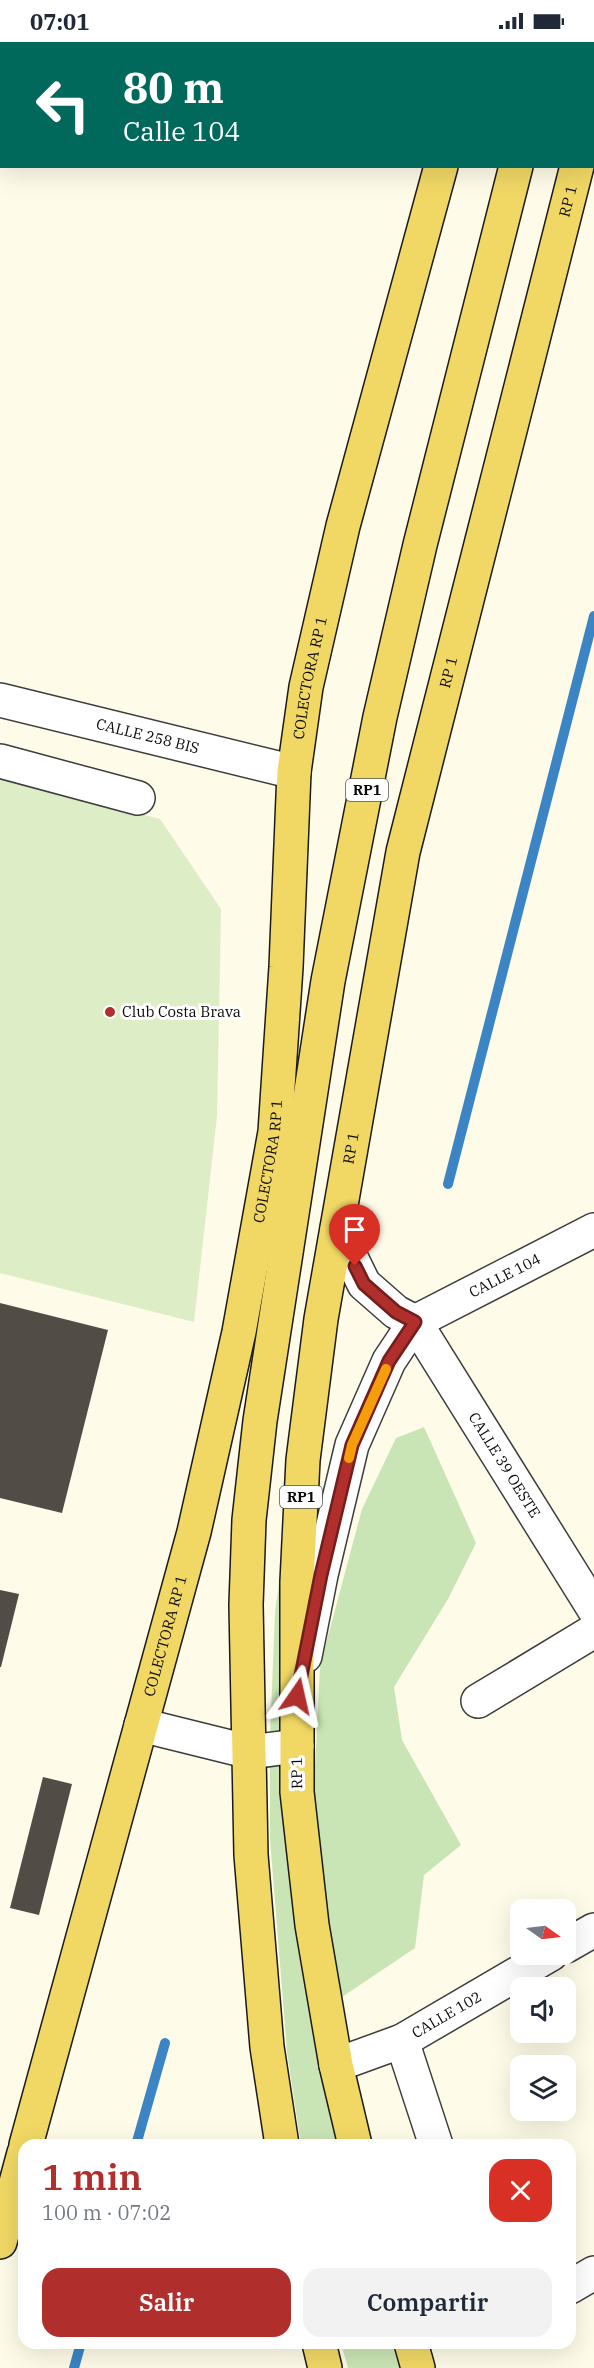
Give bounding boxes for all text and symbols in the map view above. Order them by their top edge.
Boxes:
text: 07:01 [30,7,89,36]
text: 80 m [123,60,224,115]
icon: left [24,66,102,144]
text: Calle 104 [123,113,241,148]
street label: RP 1 [554,183,581,219]
street label: COLECTORA RP 1 [289,614,331,740]
street label: RP 1 [435,654,461,690]
street label: CALLE 258 BIS [94,714,201,757]
road number: RP1 [346,779,388,801]
place label: Club Costa Brava [122,1002,241,1021]
marker: Club Costa Brava [103,1005,117,1019]
street label: COLECTORA RP 1 [249,1099,286,1224]
street label: RP 1 [338,1131,363,1165]
pin [329,1204,380,1266]
icon: arrive [338,1213,371,1246]
street label: CALLE 104 [466,1249,544,1302]
street label: CALLE 39 OESTE [465,1409,545,1521]
road number: RP1 [280,1486,322,1508]
street label: COLECTORA RP 1 [139,1573,191,1698]
position arrow [265,1664,329,1728]
street label: RP 1 [287,1757,306,1789]
north arrow [510,1899,576,1965]
map controls [510,1899,576,2121]
button: sound [510,1977,576,2043]
street label: CALLE 102 [408,1987,485,2042]
button: layers [510,2055,576,2121]
text: 1 min [42,2153,142,2200]
button: close [489,2159,552,2222]
text: 100 m · 07:02 [42,2199,171,2226]
button: Salir [42,2268,291,2337]
button: Compartir [303,2268,552,2337]

